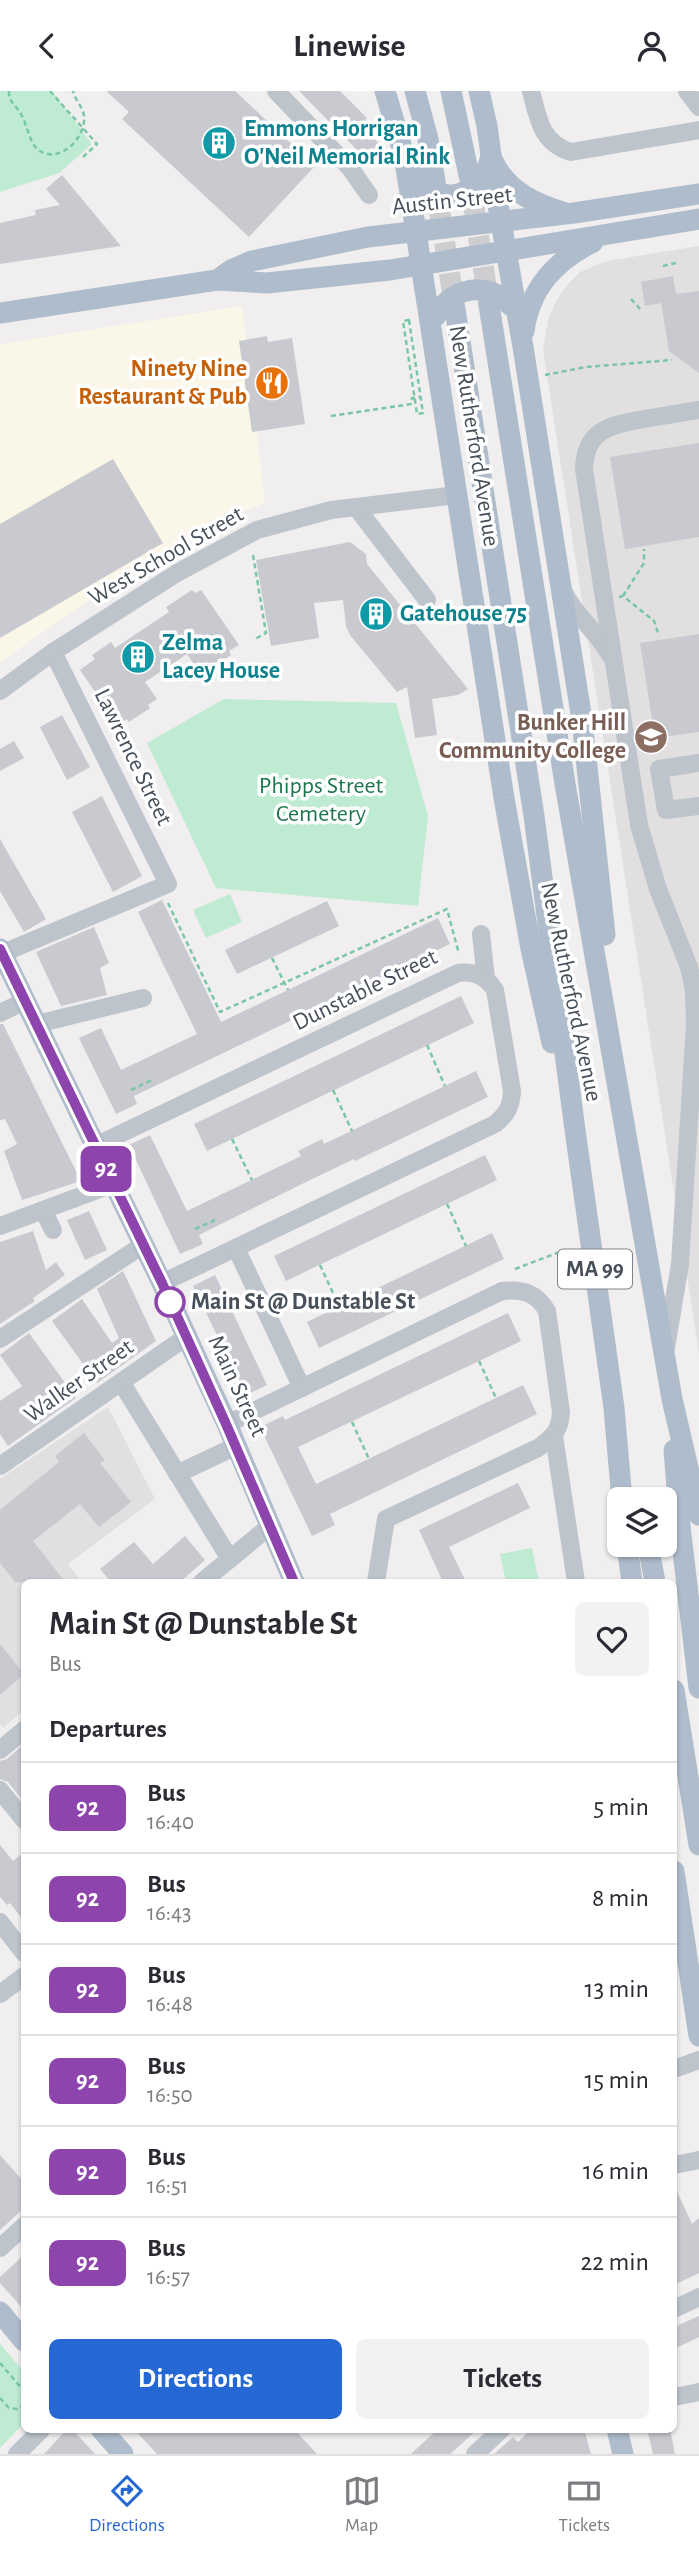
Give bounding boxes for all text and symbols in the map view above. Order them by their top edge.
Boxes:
icon: back [28,27,66,65]
icon: person [633,27,671,65]
text: Linewise [293,30,406,62]
place label: Emmons Horrigan O'Neil Memorial Rink [244,117,450,169]
building icon: Emmons Horrigan O'Neil Memorial Rink [200,124,238,162]
street label: Austin Street [391,183,514,219]
street label: New Rutherford Avenue [445,324,503,548]
place label: Ninety Nine Restaurant & Pub [78,357,247,409]
restaurant icon: Ninety Nine Restaurant & Pub [253,364,291,402]
street label: West School Street [84,502,248,610]
building icon: Gatehouse 75 [357,595,395,633]
place label: Gatehouse 75 [400,602,527,626]
place label: Zelma Lacey House [162,631,280,683]
building icon: Zelma Lacey House [119,638,157,676]
street label: Lawrence Street [90,685,177,829]
place label: Bunker Hill Community College [439,711,626,763]
school or university icon: Bunker Hill Community College [632,718,670,756]
park label: Phipps Street Cemetery [259,774,384,826]
street label: New Rutherford Avenue [536,880,606,1104]
street label: Dunstable Street [289,945,441,1035]
line badge: 92 [74,1146,138,1192]
text: 92 [95,1157,117,1181]
road number: MA 99 [558,1249,632,1289]
marker: Main St @ Dunstable St [155,1287,185,1317]
place label: Main St @ Dunstable St [191,1290,415,1314]
street label: Main Street [203,1332,271,1441]
street label: Walker Street [20,1335,138,1427]
map controls [607,1487,677,1557]
button: layers [607,1487,677,1557]
button: heart [575,1602,649,1676]
text: Main St @ Dunstable St [49,1608,357,1641]
text: Bus [49,1653,82,1676]
text: Departures [49,1716,167,1742]
text: Bus [147,1780,186,1806]
text: 5 min [593,1794,649,1820]
text: 92 [76,1796,99,1820]
text: 16:40 [147,1811,194,1834]
text: Bus [147,1871,186,1897]
text: 8 min [592,1885,649,1911]
text: 92 [76,1887,99,1911]
text: 16:43 [147,1902,192,1925]
text: Bus [147,1962,186,1988]
text: 13 min [585,1976,649,2002]
text: 92 [76,1978,99,2002]
text: 16:48 [147,1993,193,2016]
text: Bus [147,2053,186,2079]
text: 15 min [584,2067,649,2093]
text: 92 [76,2069,99,2093]
text: 16:50 [147,2084,193,2107]
text: Bus [147,2144,186,2170]
text: 16 min [583,2158,649,2184]
text: 92 [76,2160,99,2184]
text: 16:51 [147,2175,189,2198]
text: Bus [147,2235,186,2261]
text: 22 min [581,2249,649,2275]
text: 92 [76,2251,99,2275]
text: 16:57 [147,2266,190,2289]
button: Directions [49,2339,342,2419]
button: Tickets [356,2339,649,2419]
tab: Directions [89,2472,165,2537]
tab: Map [343,2472,381,2537]
tab: Tickets [559,2472,610,2537]

